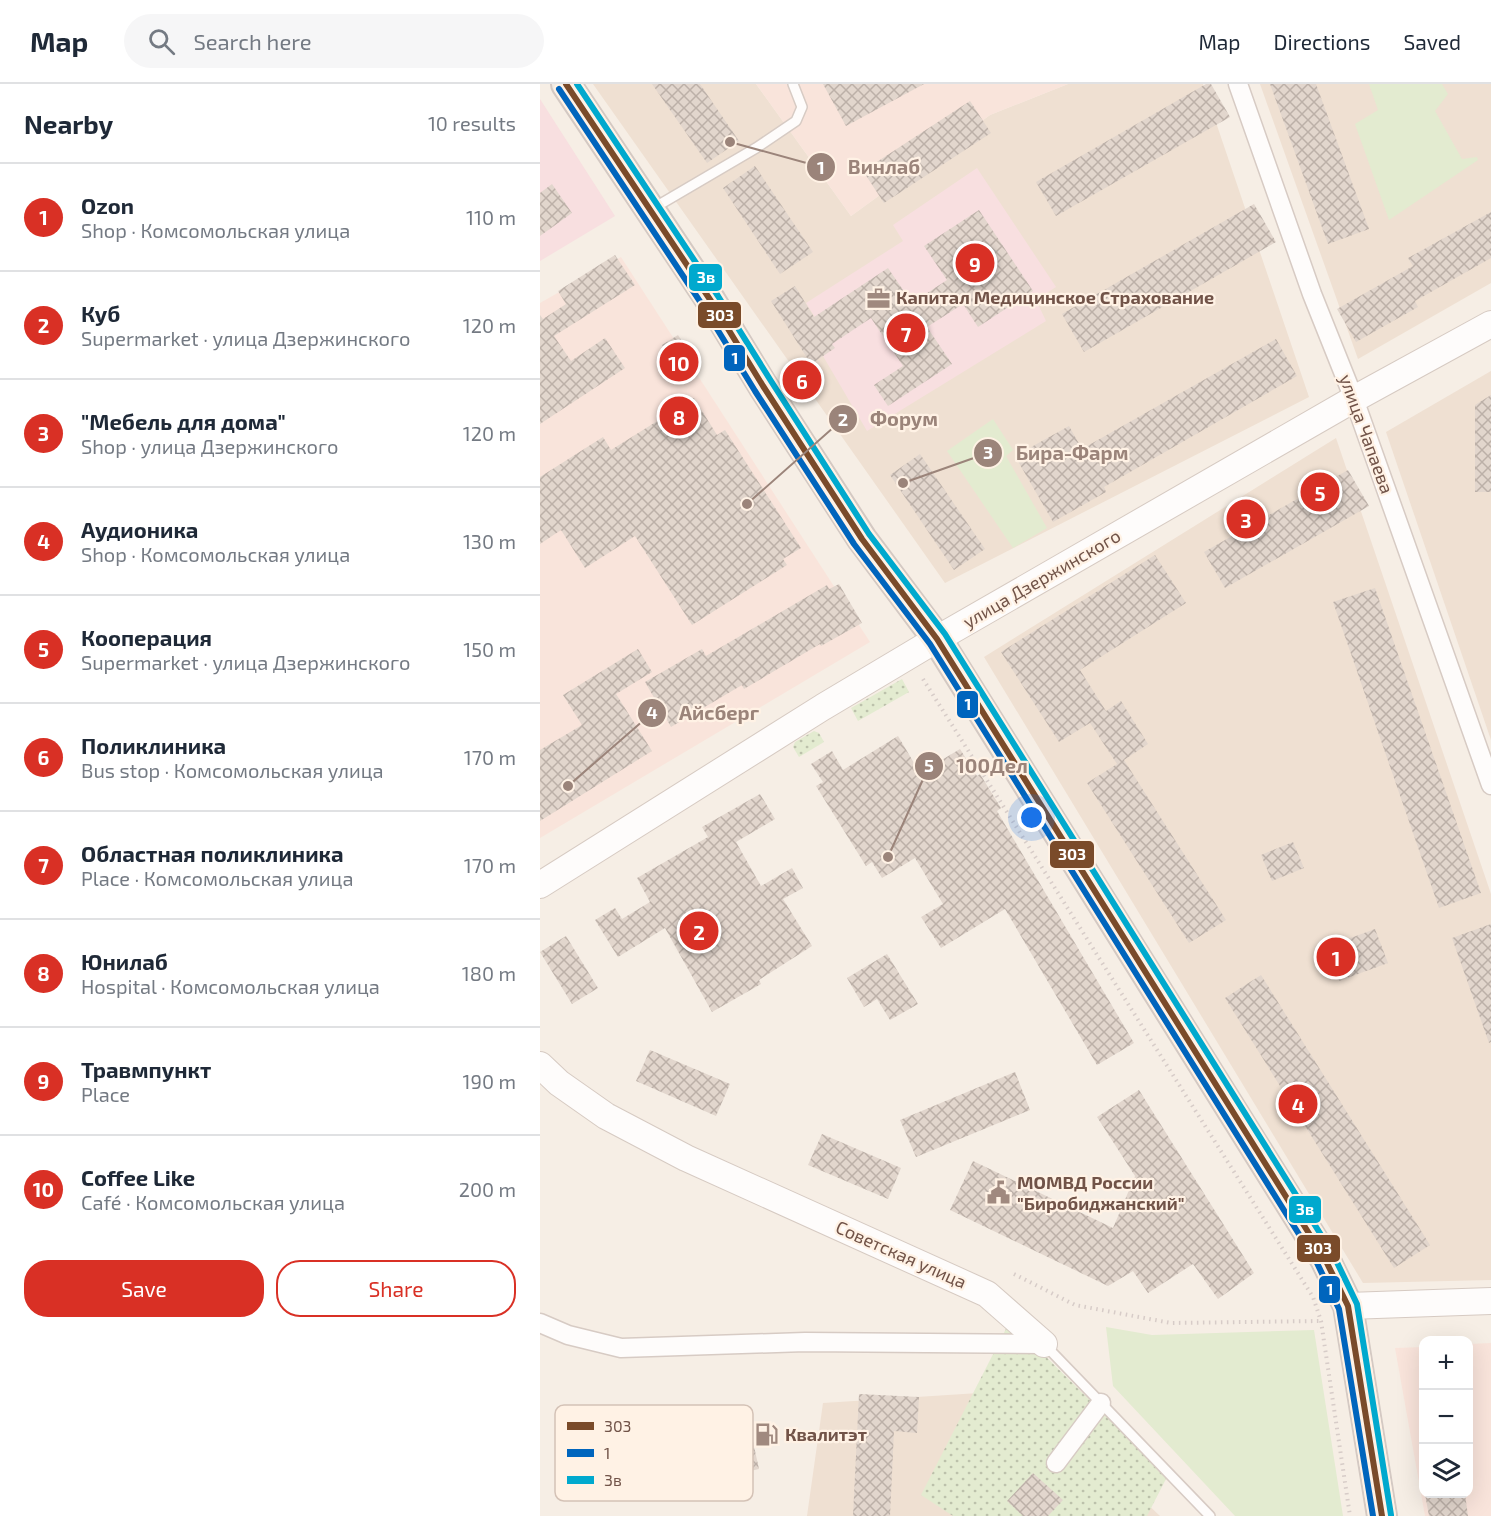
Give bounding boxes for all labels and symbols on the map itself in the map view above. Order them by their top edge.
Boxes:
callout: Винлаб [806,148,932,186]
text: Винлаб [848,154,920,178]
text: 1 [817,156,825,178]
pin: 9 [956,240,994,285]
line badge: 3в [688,263,723,292]
text: 3в [697,267,715,286]
office icon: Капитал Медицинское Страхование [865,285,891,311]
place label: Капитал Медицинское Страхование [896,286,1214,308]
line badge: 303 [697,301,742,329]
text: 303 [706,305,734,324]
pin: 7 [886,310,926,356]
pin: 10 [660,340,698,384]
line badge: 1 [723,344,746,372]
text: 1 [732,348,738,367]
pin: 6 [782,358,822,402]
street label: улица Чапаева [1335,371,1399,496]
pin: 8 [660,394,698,438]
callout: Форум [828,400,950,438]
text: Форум [870,406,938,430]
text: 2 [838,408,848,430]
callout: Бира-Фарм [973,434,1140,472]
text: Бира-Фарм [1016,440,1128,464]
text: 3 [983,441,993,463]
pin: 5 [1300,470,1340,514]
pin: 3 [1226,496,1266,542]
street label: улица Дзержинского [959,524,1124,632]
line badge: 1 [956,690,979,719]
callout: Айсберг [637,694,771,732]
text: 1 [965,694,971,713]
text: Айсберг [679,700,760,724]
text: 4 [646,701,658,723]
callout: 100Дел [914,747,1040,785]
text: 100Дел [956,753,1028,777]
text: 5 [924,754,934,776]
your location [1017,803,1046,832]
line badge: 303 [1049,840,1095,869]
text: 303 [1058,844,1086,863]
pin: 2 [680,908,718,954]
pin: 1 [1316,934,1356,980]
pin: 4 [1278,1082,1317,1126]
place label: МОМВД России "Биробиджанский" [1017,1171,1184,1214]
public building icon: МОМВД России "Биробиджанский" [986,1180,1012,1206]
line badge: 3в [1288,1195,1322,1224]
text: 3в [1296,1199,1314,1218]
street label: Советская улица [833,1215,970,1293]
line badge: 303 [1296,1234,1341,1263]
text: 303 [1304,1238,1332,1257]
line badge: 1 [1318,1275,1341,1304]
text: 1 [1327,1279,1333,1298]
legend [555,1405,753,1501]
text: 303 [604,1416,631,1435]
fuel station icon: Квалитэт [754,1422,780,1448]
place label: Квалитэт [785,1423,867,1445]
text: 1 [604,1443,610,1462]
text: 3в [604,1470,622,1489]

